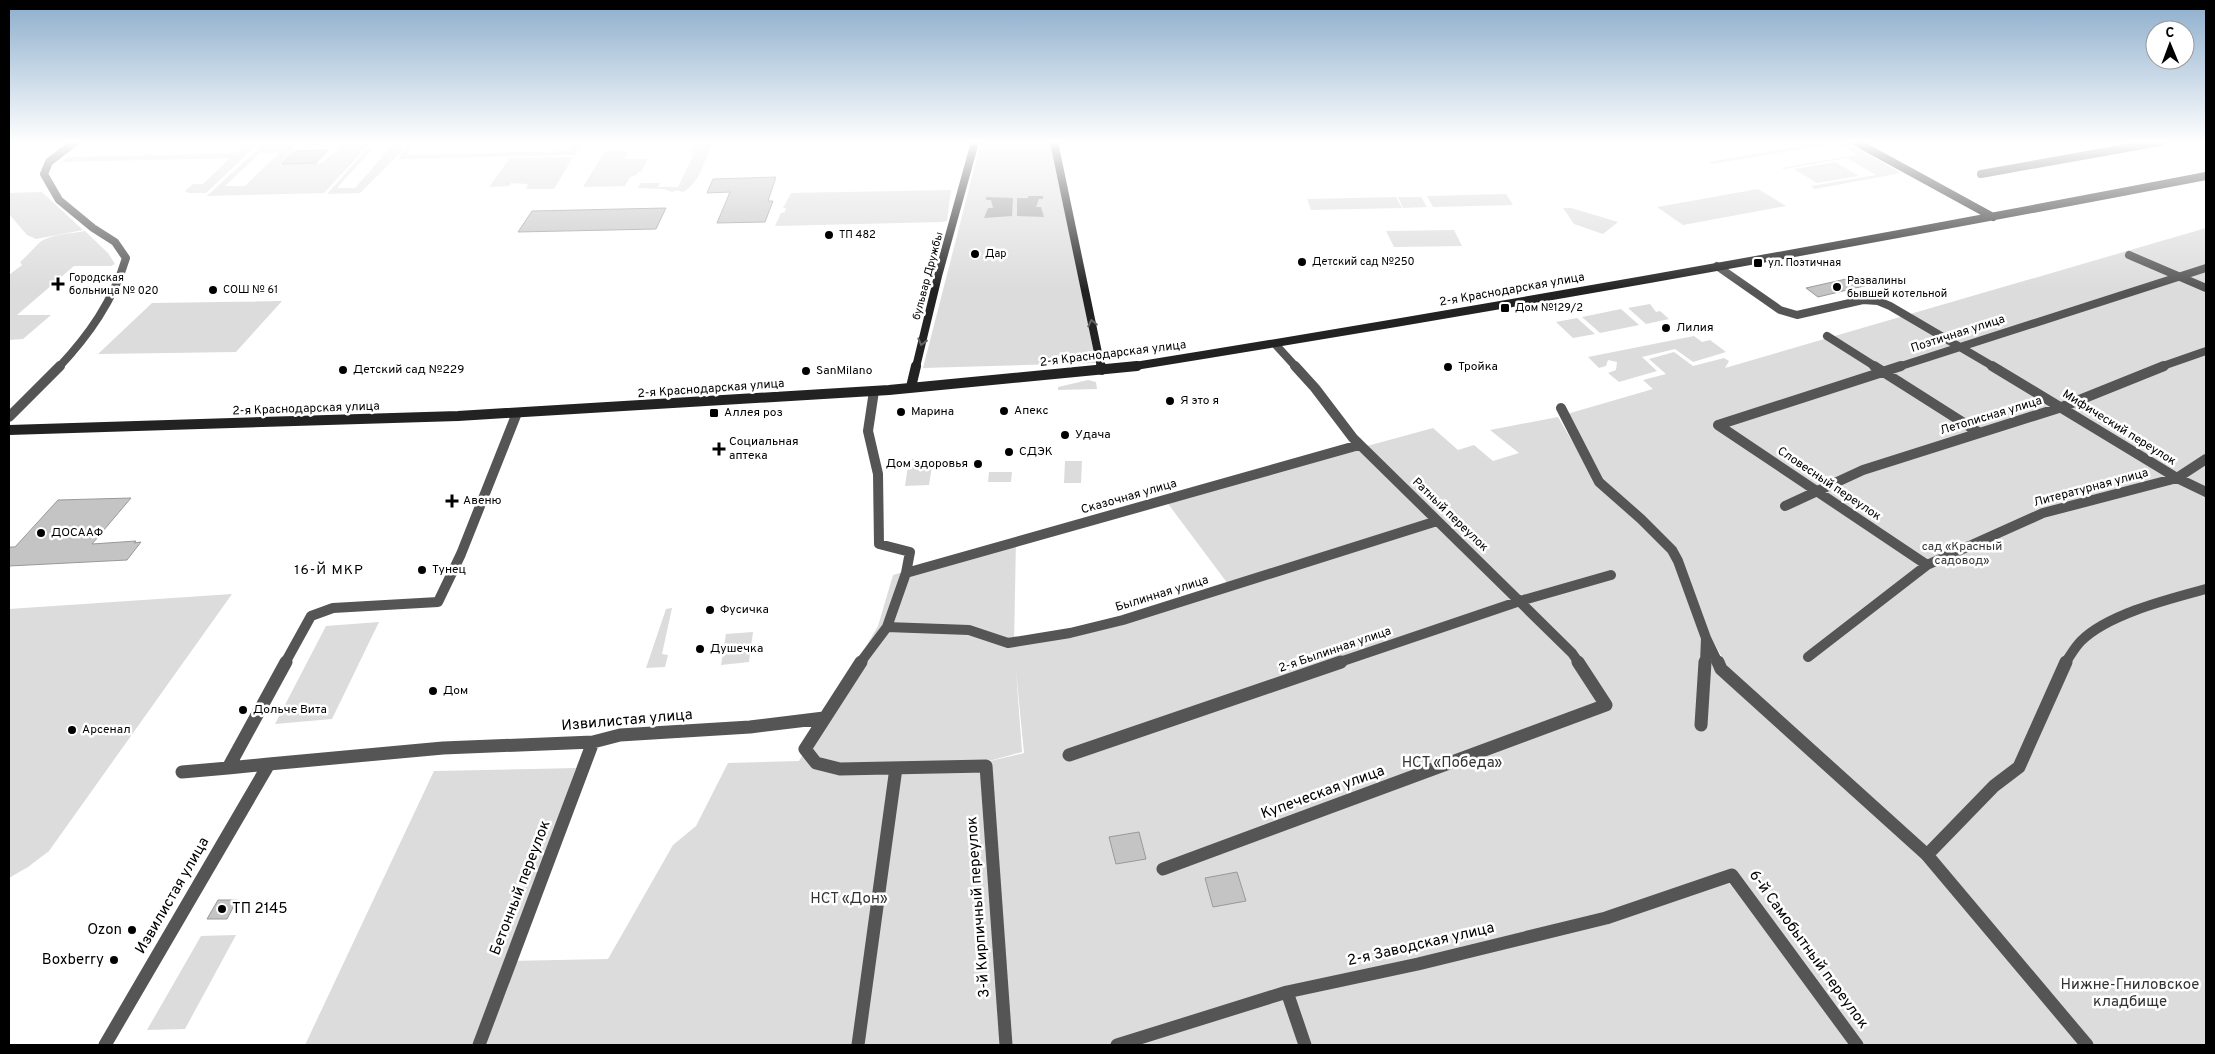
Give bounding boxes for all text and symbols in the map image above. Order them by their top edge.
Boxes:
north arrow [2145,20,2195,70]
text: С [2165,25,2174,42]
place label: ТП 482 [839,228,876,242]
marker: ТП 482 [823,229,835,241]
street label: бульвар Дружбы [909,230,947,322]
place label: Дар [985,247,1007,261]
marker: Дар [969,248,981,260]
place label: Детский сад №250 [1312,255,1415,269]
marker: Детский сад №250 [1296,256,1308,268]
place label: ул. Поэтичная [1768,256,1841,270]
marker: ул. Поэтичная [1752,257,1764,269]
street label: 2-я Краснодарская улица [1438,269,1586,311]
place label: Городская больница № 020 [69,271,159,298]
place label: Развалины бывшей котельной [1847,274,1947,301]
marker: Городская больница № 020 [51,277,65,291]
marker: Развалины бывшей котельной [1831,281,1843,293]
place label: СОШ № 61 [223,283,278,297]
marker: СОШ № 61 [207,284,219,296]
place label: Дом №129/2 [1515,301,1583,315]
marker: Дом №129/2 [1499,302,1511,314]
street label: Поэтичная улица [1909,311,2007,357]
one-way arrow [1087,318,1098,327]
place label: Лилия [1676,320,1714,336]
marker: Лилия [1660,322,1672,334]
one-way arrow [917,337,928,346]
street label: 2-я Краснодарская улица [1039,337,1187,371]
place label: Тройка [1458,359,1498,375]
marker: Тройка [1442,361,1454,373]
place label: Детский сад №229 [353,362,464,378]
place label: SanMilano [816,363,873,379]
marker: Детский сад №229 [337,364,349,376]
marker: SanMilano [800,365,812,377]
street label: 2-я Краснодарская улица [637,376,785,402]
street label: Мифический переулок [2059,386,2179,470]
place label: Я это я [1180,393,1219,409]
street label: Летописная улица [1938,393,2044,439]
marker: Я это я [1164,395,1176,407]
street label: 2-я Краснодарская улица [232,398,380,420]
place label: Апекс [1014,403,1049,419]
place label: Марина [911,404,954,420]
place label: Аллея роз [724,405,783,421]
marker: Апекс [998,405,1010,417]
marker: Марина [895,406,907,418]
marker: Аллея роз [708,407,720,419]
place label: Удача [1075,427,1111,443]
marker: Удача [1059,429,1071,441]
place label: Социальная аптека [729,434,799,464]
marker: Социальная аптека [713,443,725,455]
street label: Словесный переулок [1774,443,1884,525]
place label: СДЭК [1019,444,1053,460]
marker: СДЭК [1003,446,1015,458]
place label: Дом здоровья [886,456,968,472]
marker: Дом здоровья [972,458,984,470]
street label: Литературная улица [2032,465,2150,511]
street label: Ратный переулок [1409,475,1492,556]
street label: Сказочная улица [1079,476,1179,518]
place label: Авеню [463,493,502,509]
marker: Авеню [445,494,459,508]
place label: ДОСААФ [51,525,103,541]
marker: ДОСААФ [35,527,47,539]
park label: сад «Красный садовод» [1922,539,2002,569]
district label: 16-Й МКР [294,561,364,579]
place label: Тунец [432,562,466,578]
marker: Тунец [416,564,428,576]
street label: Былинная улица [1113,572,1211,616]
place label: Фусичка [720,602,769,618]
marker: Фусичка [704,604,716,616]
street label: 2-я Былинная улица [1277,623,1393,677]
place label: Душечка [710,641,763,657]
marker: Душечка [694,643,706,655]
place label: Дом [443,683,468,699]
marker: Дом [427,685,439,697]
place label: Дольче Вита [253,702,327,718]
marker: Дольче Вита [237,704,249,716]
street label: Извилистая улица [561,706,693,736]
place label: Арсенал [82,722,131,738]
marker: Арсенал [66,724,78,736]
park label: НСТ «Победа» [1402,754,1503,773]
street label: Купеческая улица [1258,762,1388,824]
street label: 3-й Кирпичный переулок [963,816,995,998]
street label: Бетонный переулок [486,818,556,958]
street label: Извилистая улица [132,834,214,958]
street label: 6-й Самобытный переулок [1744,867,1872,1033]
park label: НСТ «Дон» [810,890,888,909]
place label: ТП 2145 [232,900,288,919]
marker: ТП 2145 [216,903,228,915]
street label: 2-я Заводская улица [1346,919,1496,971]
place label: Ozon [87,921,122,940]
marker: Ozon [126,924,138,936]
place label: Boxberry [42,951,104,970]
marker: Boxberry [108,954,120,966]
park label: Нижне-Гниловское кладбище [2061,976,2199,1012]

